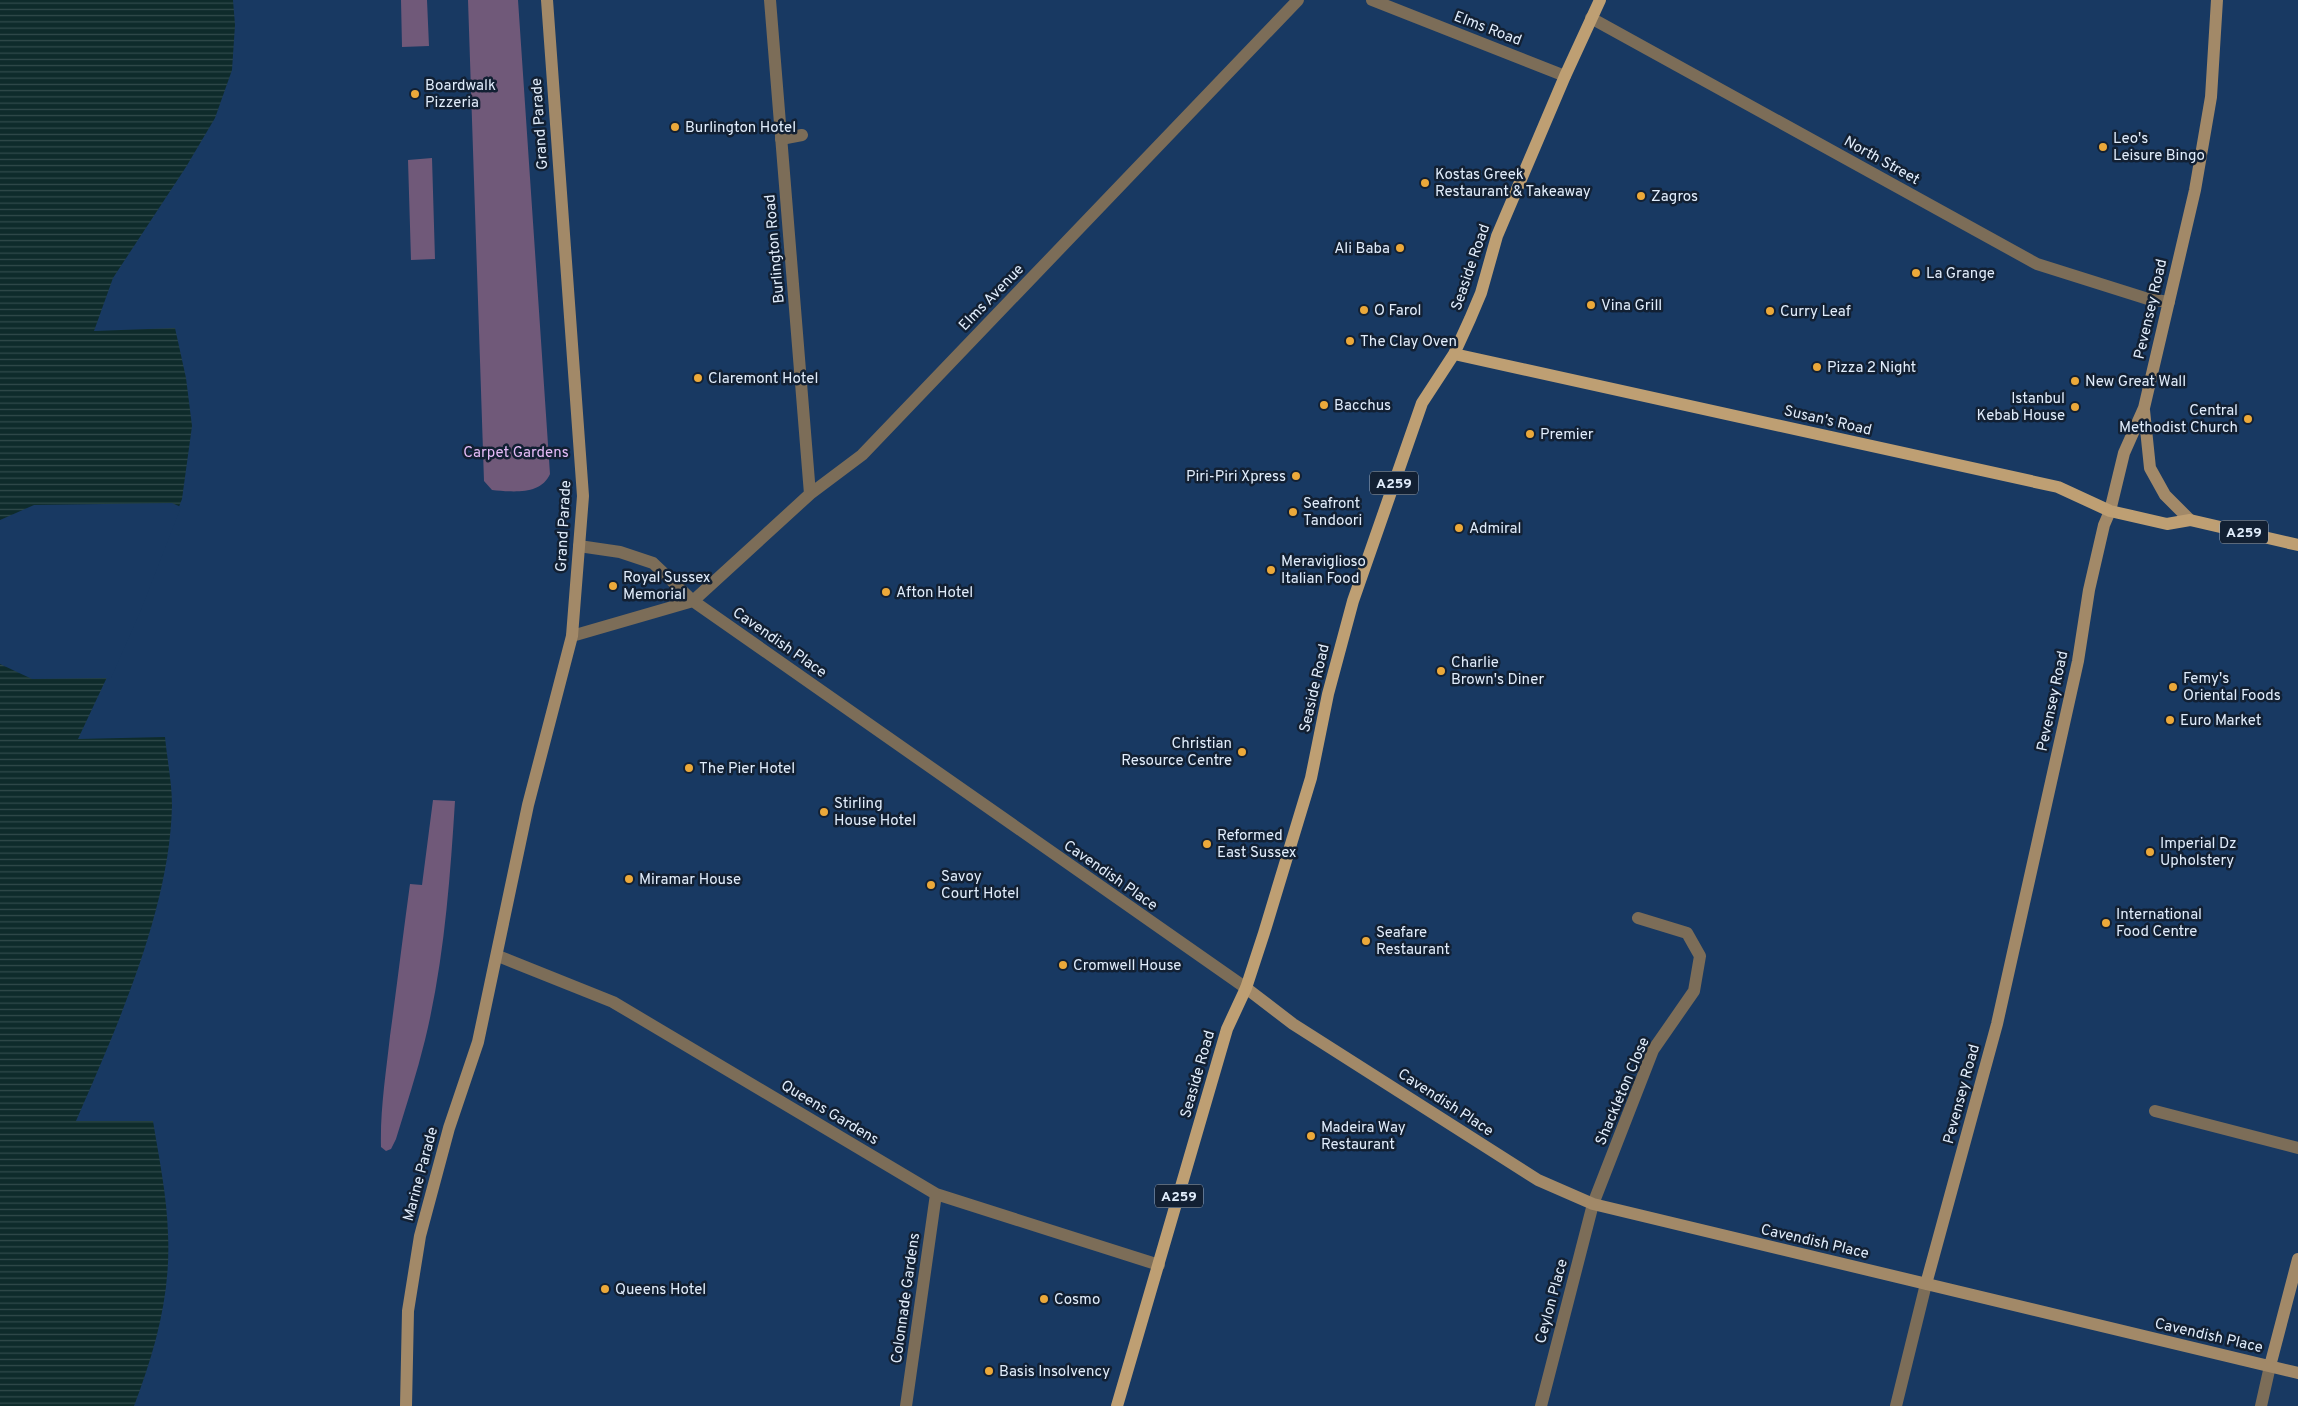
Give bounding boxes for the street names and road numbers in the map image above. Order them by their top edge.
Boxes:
street label: Elms Road [1451,8,1524,51]
street label: Grand Parade [528,77,553,170]
street label: North Street [1840,133,1922,190]
street label: Burlington Road [761,193,790,304]
street label: Seaside Road [1448,222,1495,313]
street label: Pevensey Road [2131,257,2172,361]
street label: Elms Avenue [955,261,1029,335]
street label: Susan's Road [1782,402,1873,441]
road number: A259 [1370,472,1418,494]
street label: Grand Parade [553,480,576,572]
road number: A259 [2220,520,2268,544]
street label: Cavendish Place [728,604,830,683]
street label: Seaside Road [1296,642,1335,734]
street label: Pevensey Road [2034,649,2073,753]
street label: Cavendish Place [1059,837,1161,916]
street label: Seaside Road [1177,1028,1220,1120]
street label: Shackleton Close [1592,1035,1655,1148]
street label: Pevensey Road [1940,1042,1985,1146]
street label: Cavendish Place [1394,1065,1497,1141]
street label: Queens Gardens [777,1077,882,1150]
street label: Marine Parade [400,1125,443,1224]
road number: A259 [1155,1184,1203,1208]
street label: Cavendish Place [1759,1221,1871,1264]
street label: Colonnade Gardens [888,1232,925,1365]
street label: Ceylon Place [1532,1257,1573,1346]
street label: Cavendish Place [2153,1315,2265,1358]

